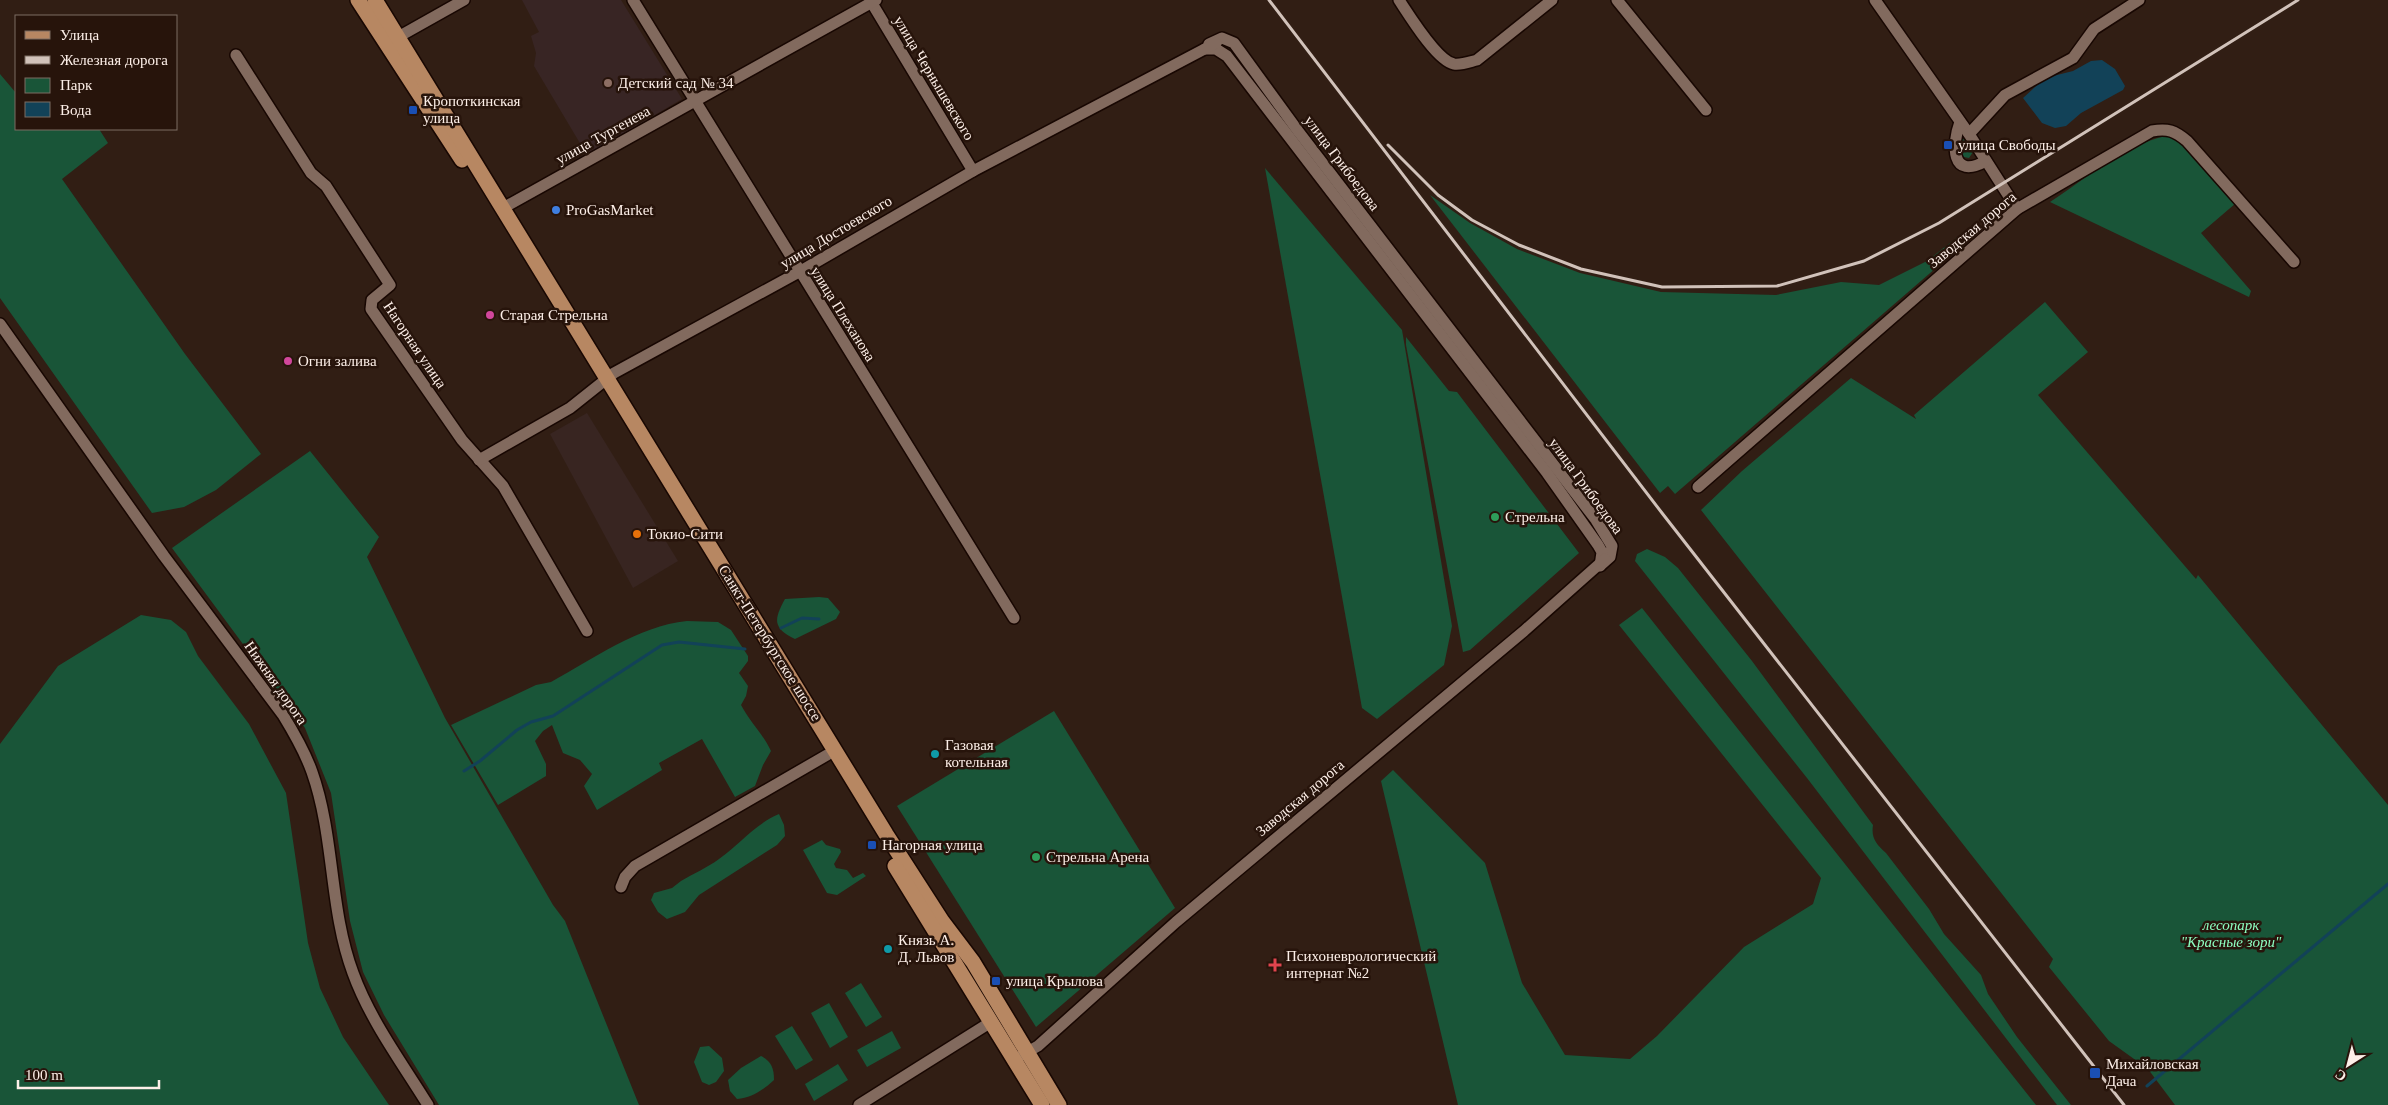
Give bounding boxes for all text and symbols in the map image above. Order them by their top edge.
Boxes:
street label: улица Чернышевского [891,13,977,143]
legend [15,15,178,130]
text: Улица [60,27,99,43]
text: Железная дорога [60,52,168,68]
place label: Детский сад № 34 [618,75,734,91]
text: Парк [60,77,93,93]
marker: Детский сад № 34 [602,77,614,89]
place label: Кропоткинская улица [423,93,521,126]
text: Вода [60,102,92,118]
street label: улица Тургенева [553,102,653,167]
marker: Кропоткинская улица [407,104,419,116]
street label: улица Грибоедова [1301,112,1383,214]
place label: улица Свободы [1958,137,2056,153]
marker: улица Свободы [1942,139,1954,151]
street label: Заводская дорога [1925,188,2019,271]
street label: улица Достоевского [777,192,895,272]
place label: ProGasMarket [566,202,654,218]
marker: ProGasMarket [550,204,562,216]
street label: улица Плеханова [807,264,879,365]
street label: Нагорная улица [380,299,450,391]
place label: Старая Стрельна [500,307,608,323]
marker: Старая Стрельна [484,309,496,321]
place label: Огни залива [298,353,377,369]
marker: Огни залива [282,355,294,367]
street label: улица Грибоедова [1546,435,1626,537]
place label: Стрельна [1505,509,1565,525]
marker: Стрельна [1489,511,1501,523]
place label: Токио-Сити [647,526,723,542]
marker: Токио-Сити [631,528,643,540]
street label: Санкт-Петербургское шоссе [715,562,825,724]
street label: Нижняя дорога [241,638,311,728]
place label: Газовая котельная [945,737,1008,770]
marker: Газовая котельная [929,748,941,760]
street label: Заводская дорога [1253,756,1347,839]
place label: Нагорная улица [882,837,983,853]
marker: Нагорная улица [866,839,878,851]
place label: Стрельна Арена [1046,849,1149,865]
marker: Стрельна Арена [1030,851,1042,863]
park label: лесопарк "Красные зори" [2181,917,2282,950]
place label: Князь А. Д. Львов [898,932,954,965]
marker: Князь А. Д. Львов [882,943,894,955]
place label: Психоневрологический интернат №2 [1286,948,1436,981]
marker: Психоневрологический интернат №2 [1268,958,1282,972]
place label: улица Крылова [1006,973,1103,989]
marker: улица Крылова [990,975,1002,987]
north arrow [2323,1040,2373,1090]
place label: Михайловская Дача [2106,1056,2199,1089]
scale bar [18,1058,159,1090]
marker: Михайловская Дача [2088,1066,2102,1080]
text: С [2332,1066,2349,1084]
text: 100 m [25,1067,63,1083]

